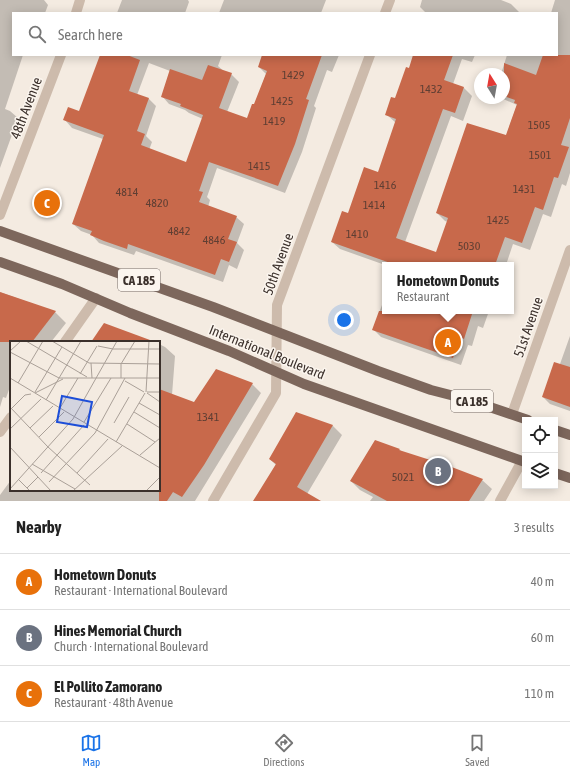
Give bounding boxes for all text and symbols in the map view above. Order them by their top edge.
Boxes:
search box [12,12,558,56]
icon: search [26,23,48,45]
text: Search here [58,26,123,43]
house number: 1429 [282,68,305,82]
north arrow [474,68,510,104]
street label: 48th Avenue [7,75,45,141]
house number: 1432 [420,82,442,96]
house number: 1425 [271,94,293,108]
house number: 1419 [263,114,286,128]
house number: 1505 [528,118,550,132]
house number: 1501 [529,148,552,162]
house number: 1415 [248,159,270,173]
house number: 1416 [374,178,397,192]
house number: 1431 [513,182,536,196]
house number: 4814 [116,185,139,199]
pin: C [34,188,60,218]
house number: 4820 [146,196,169,210]
house number: 1414 [363,198,386,212]
house number: 1425 [487,213,509,227]
house number: 4842 [168,224,190,238]
house number: 1410 [346,227,369,241]
street label: 50th Avenue [259,231,297,297]
house number: 4846 [203,233,226,247]
house number: 5030 [458,239,481,253]
popup [382,262,514,314]
road number: CA 185 [118,269,160,291]
text: Hometown Donuts [397,272,499,289]
text: Restaurant [397,289,450,304]
street label: 51st Avenue [510,295,546,359]
your location [334,310,354,330]
street label: International Boulevard [207,321,327,383]
pin: A [435,327,461,357]
inset map [10,341,160,491]
road number: CA 185 [451,390,493,412]
house number: 1341 [197,410,220,424]
map controls [522,417,558,489]
button: locate [522,417,558,453]
button: layers [522,453,558,489]
pin: B [425,456,451,486]
house number: 5021 [392,470,415,484]
text: Nearby [16,517,62,537]
text: 3 results [514,520,554,535]
text: Hometown Donuts [54,566,156,583]
text: A [26,574,32,589]
text: 40 m [531,574,554,589]
text: Restaurant · International Boulevard [54,583,228,598]
text: Hines Memorial Church [54,622,182,639]
text: B [26,630,32,645]
text: 60 m [531,630,554,645]
text: Church · International Boulevard [54,639,208,654]
text: El Pollito Zamorano [54,678,162,695]
text: C [26,686,32,701]
text: 110 m [525,686,554,701]
text: Restaurant · 48th Avenue [54,695,173,710]
tab: Map [80,732,102,768]
tab: Directions [263,732,304,768]
tab: Saved [465,732,490,768]

